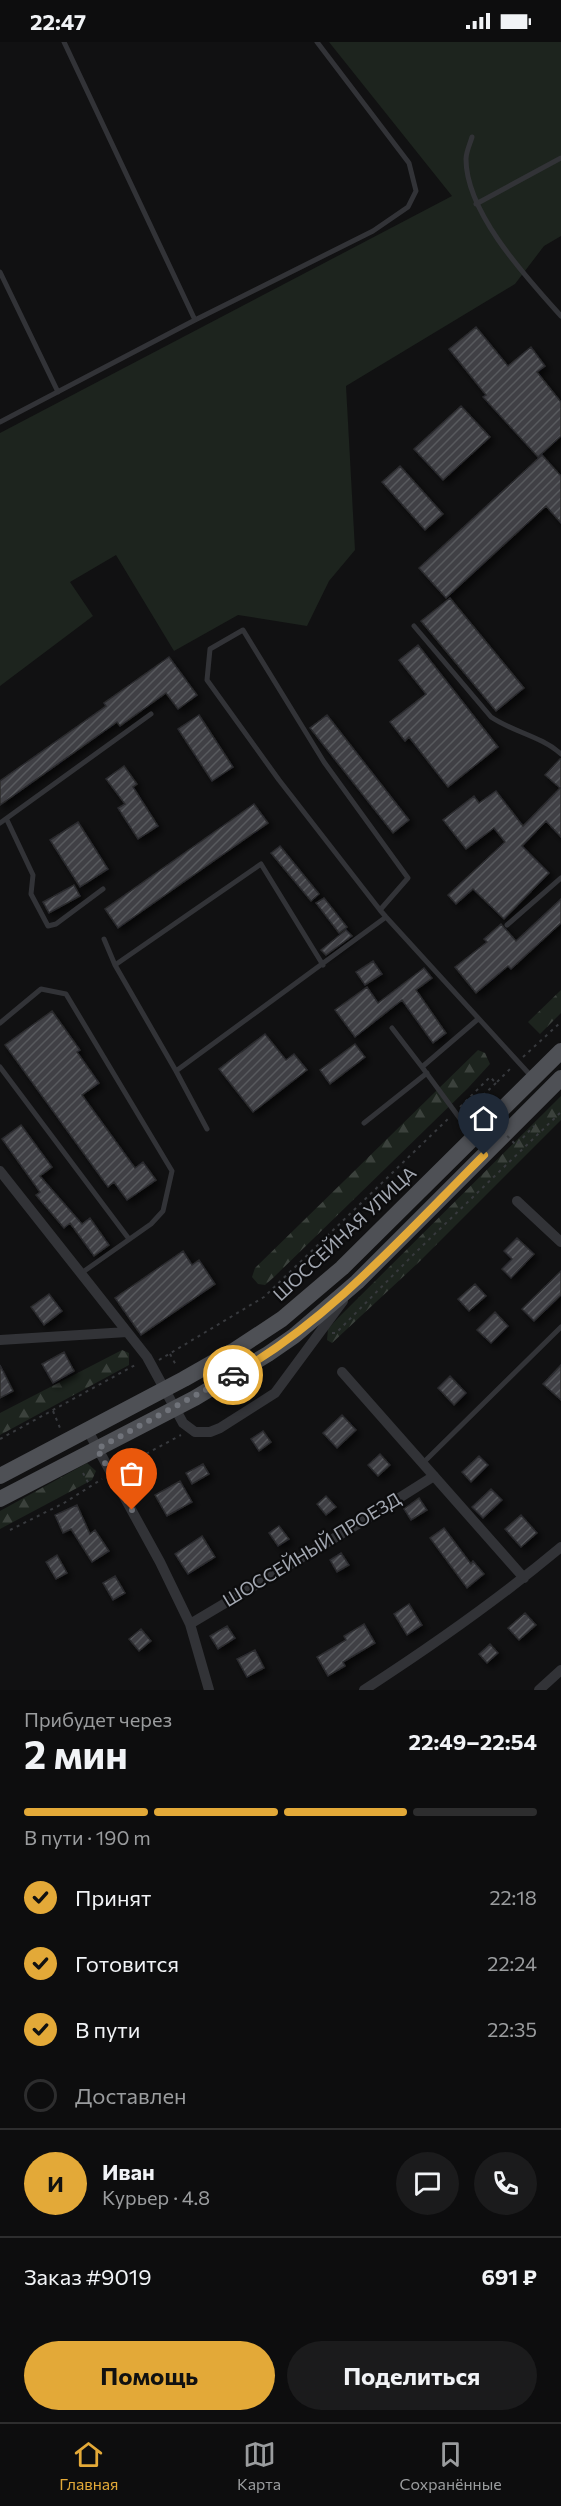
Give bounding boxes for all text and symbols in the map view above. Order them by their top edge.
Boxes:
text: 22:47 [30,8,86,35]
pin [458,1093,509,1155]
icon: home [467,1102,500,1135]
street label: ШОССЕЙНАЯ УЛИЦА [268,1161,420,1305]
courier [203,1345,263,1405]
icon: car [217,1359,250,1392]
pin [106,1448,157,1510]
icon: bag [115,1457,148,1490]
street label: ШОССЕЙНЫЙ ПРОЕЗД [219,1487,404,1611]
text: Прибудет через [24,1707,172,1731]
text: 22:49–22:54 [408,1728,537,1755]
text: 2 мин [24,1729,128,1777]
text: В пути · 190 m [24,1825,151,1849]
icon: check [24,1881,57,1914]
text: Принят [75,1884,151,1911]
text: 22:18 [489,1885,537,1909]
icon: check [24,1947,57,1980]
text: Готовится [75,1950,179,1977]
text: 22:24 [487,1951,537,1975]
icon: check [24,2013,57,2046]
text: В пути [75,2016,140,2043]
text: 22:35 [487,2017,537,2041]
text: Доставлен [75,2082,187,2109]
button: chat [396,2152,459,2215]
button: phone [474,2152,537,2215]
text: Иван [102,2158,155,2185]
text: И [47,2170,64,2197]
text: Курьер · 4.8 [102,2185,210,2209]
text: Заказ #9019 [24,2263,152,2290]
text: 691 ₽ [482,2263,537,2290]
button: Помощь [24,2341,275,2410]
button: Поделиться [287,2341,537,2410]
tab: Главная [59,2438,119,2493]
tab: Карта [237,2438,281,2493]
tab: Сохранённые [400,2438,502,2493]

